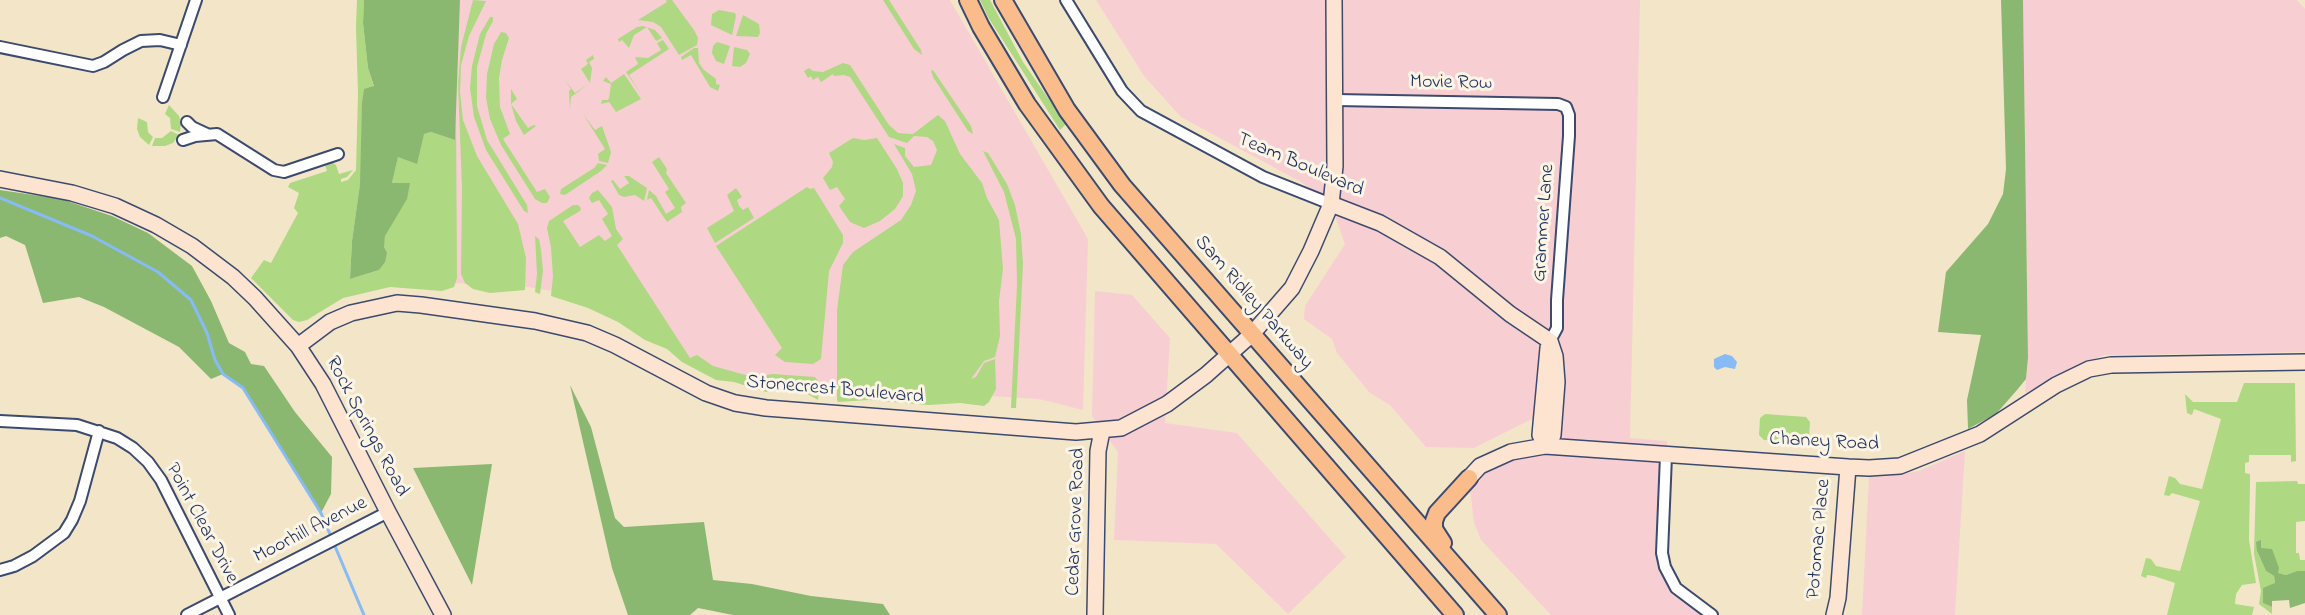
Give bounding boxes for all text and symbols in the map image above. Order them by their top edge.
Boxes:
street label: Movie Row [1410,71,1492,97]
street label: Team Boulevard [1233,129,1367,203]
street label: Grammer Lane [1529,163,1561,283]
street label: Sam Ridley Parkway [1188,231,1318,375]
street label: Rock Springs Road [319,353,413,501]
street label: Stonecrest Boulevard [745,371,925,411]
street label: Chaney Road [1769,428,1879,458]
street label: Cedar Grove Road [1062,448,1092,596]
street label: Point Clear Drive [159,460,243,588]
street label: Potomac Place [1803,478,1837,600]
street label: Moorhill Avenue [250,492,372,570]

